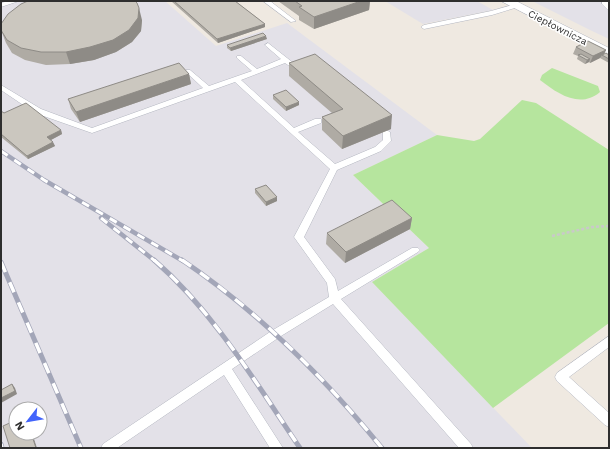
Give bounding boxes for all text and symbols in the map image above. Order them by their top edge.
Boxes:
street label: Ciepłownicza [526,8,589,47]
north arrow [8,401,48,441]
text: N [12,419,28,433]

